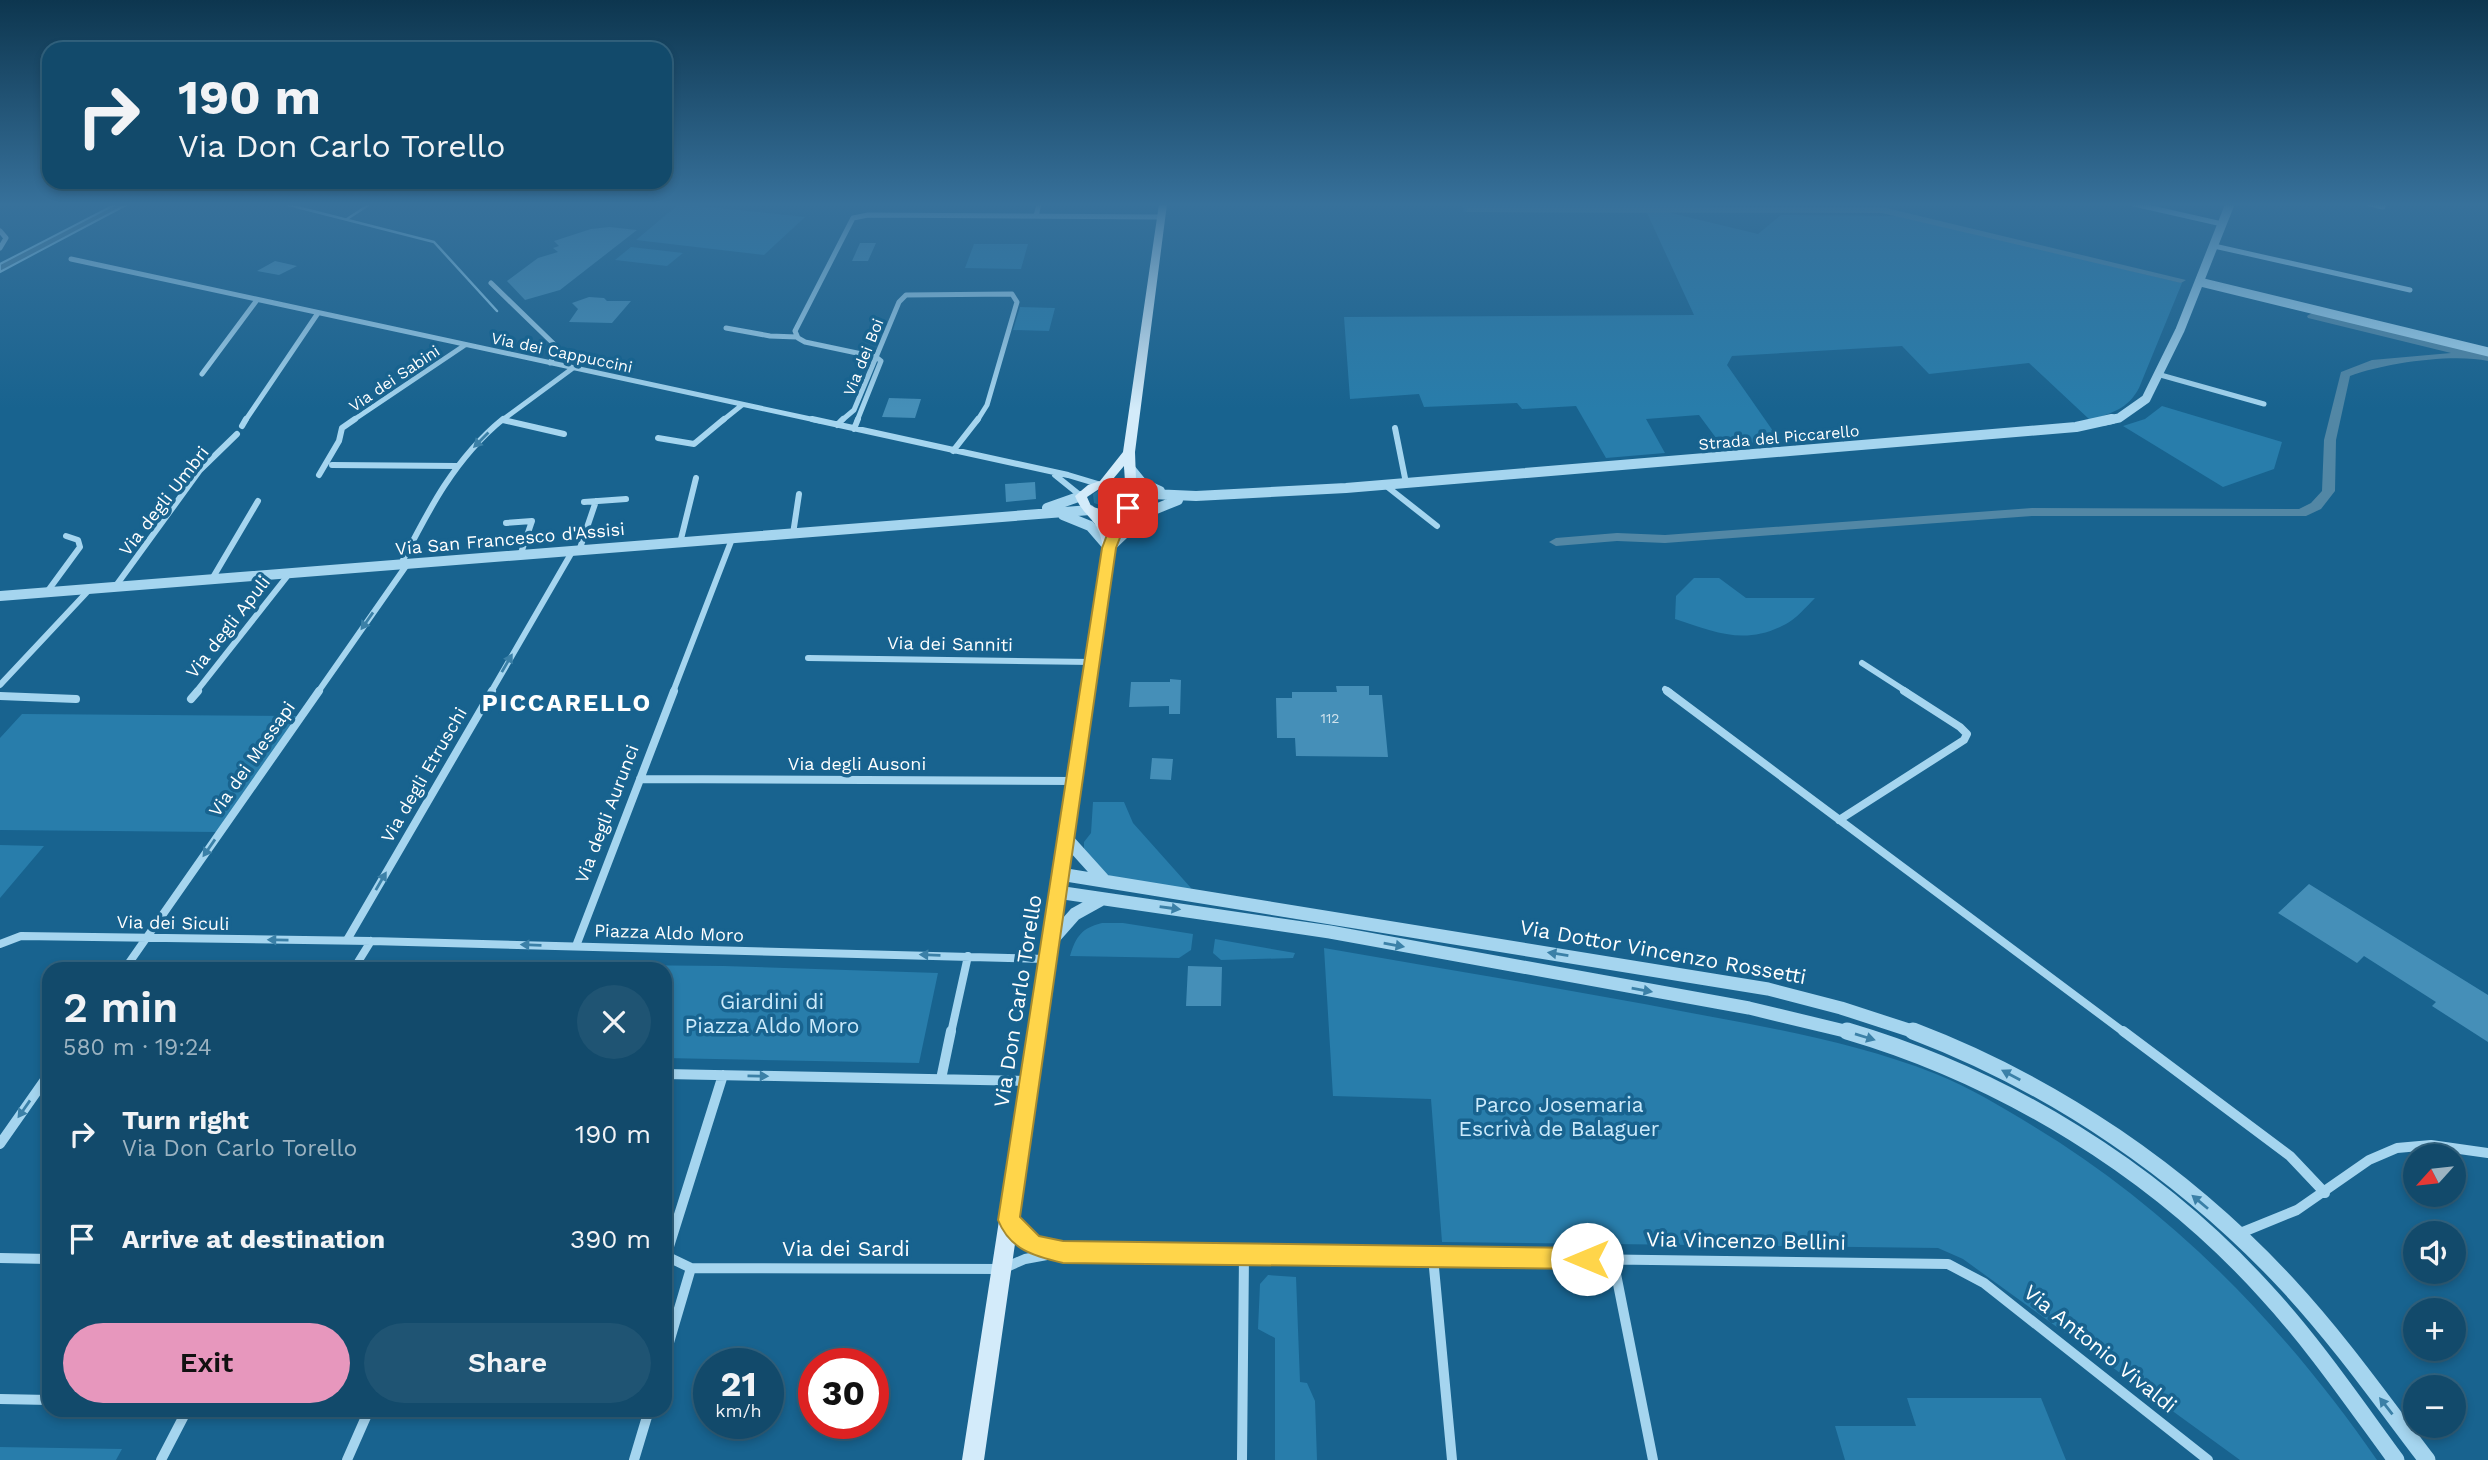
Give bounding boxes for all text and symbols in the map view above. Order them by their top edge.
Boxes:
text: 190 m [178,68,321,126]
icon: right [63,70,154,161]
text: Via Don Carlo Torello [178,127,506,165]
street label: Via dei Boi [839,316,888,399]
street label: Via dei Cappuccini [489,328,634,377]
street label: Via dei Sabini [345,341,443,416]
street label: Strada del Piccarello [1698,421,1860,454]
one-way arrow [473,431,490,447]
street label: Via degli Umbri [114,442,213,560]
pin [1098,478,1158,538]
icon: arrive [1109,489,1147,527]
street label: Via San Francesco d'Assisi [394,518,626,559]
street label: Via degli Apuli [181,571,274,682]
one-way arrow [361,612,374,631]
street label: Via dei Sanniti [887,632,1013,655]
one-way arrow [501,654,513,673]
district label: PICCARELLO [482,689,652,717]
street label: Via dei Messapi [204,697,299,820]
street label: Via degli Etruschi [376,703,471,846]
house number: 112 [1320,710,1340,726]
street label: Via degli Aurunci [570,742,643,886]
street label: Via degli Ausoni [788,753,926,774]
one-way arrow [202,839,216,857]
one-way arrow [375,872,387,891]
street label: Via Don Carlo Torello [988,893,1047,1109]
one-way arrow [1159,902,1181,913]
street label: Via dei Siculi [116,911,230,934]
street label: Via Dottor Vincenzo Rossetti [1518,914,1808,989]
street label: Piazza Aldo Moro [594,919,744,946]
one-way arrow [267,934,289,945]
one-way arrow [520,939,542,951]
one-way arrow [1383,939,1405,950]
one-way arrow [1547,948,1569,959]
one-way arrow [919,950,941,961]
text: 2 min [63,983,178,1032]
one-way arrow [1631,984,1653,995]
button: close [577,985,651,1059]
park label: Giardini di Piazza Aldo Moro [685,989,859,1038]
one-way arrow [1854,1032,1875,1042]
text: 580 m · 19:24 [63,1034,212,1061]
one-way arrow [747,1070,769,1081]
one-way arrow [2001,1070,2021,1082]
park label: Parco Josemaria Escrivà de Balaguer [1459,1092,1660,1141]
one-way arrow [18,1100,32,1118]
text: Turn right [122,1105,249,1135]
icon: right [63,1115,101,1153]
text: 190 m [575,1119,651,1149]
text: Via Don Carlo Torello [122,1135,357,1162]
north arrow [2403,1144,2466,1208]
map controls [2403,1144,2466,1438]
one-way arrow [2191,1194,2209,1210]
icon: arrive [63,1220,101,1258]
button: sound [2403,1221,2466,1284]
position arrow [1550,1222,1624,1296]
text: Arrive at destination [122,1224,385,1254]
text: 390 m [570,1224,651,1254]
street label: Via Vincenzo Bellini [1646,1226,1846,1255]
street label: Via dei Sardi [782,1236,910,1261]
street label: Via Antonio Vivaldi [2019,1279,2182,1418]
button: + [2403,1298,2466,1361]
button: Exit [63,1323,350,1403]
button: Share [364,1323,651,1403]
speed limit sign: 30 [798,1348,889,1439]
text: 21 [721,1363,756,1405]
button: − [2403,1375,2466,1438]
one-way arrow [2379,1397,2393,1415]
text: km/h [715,1400,762,1421]

